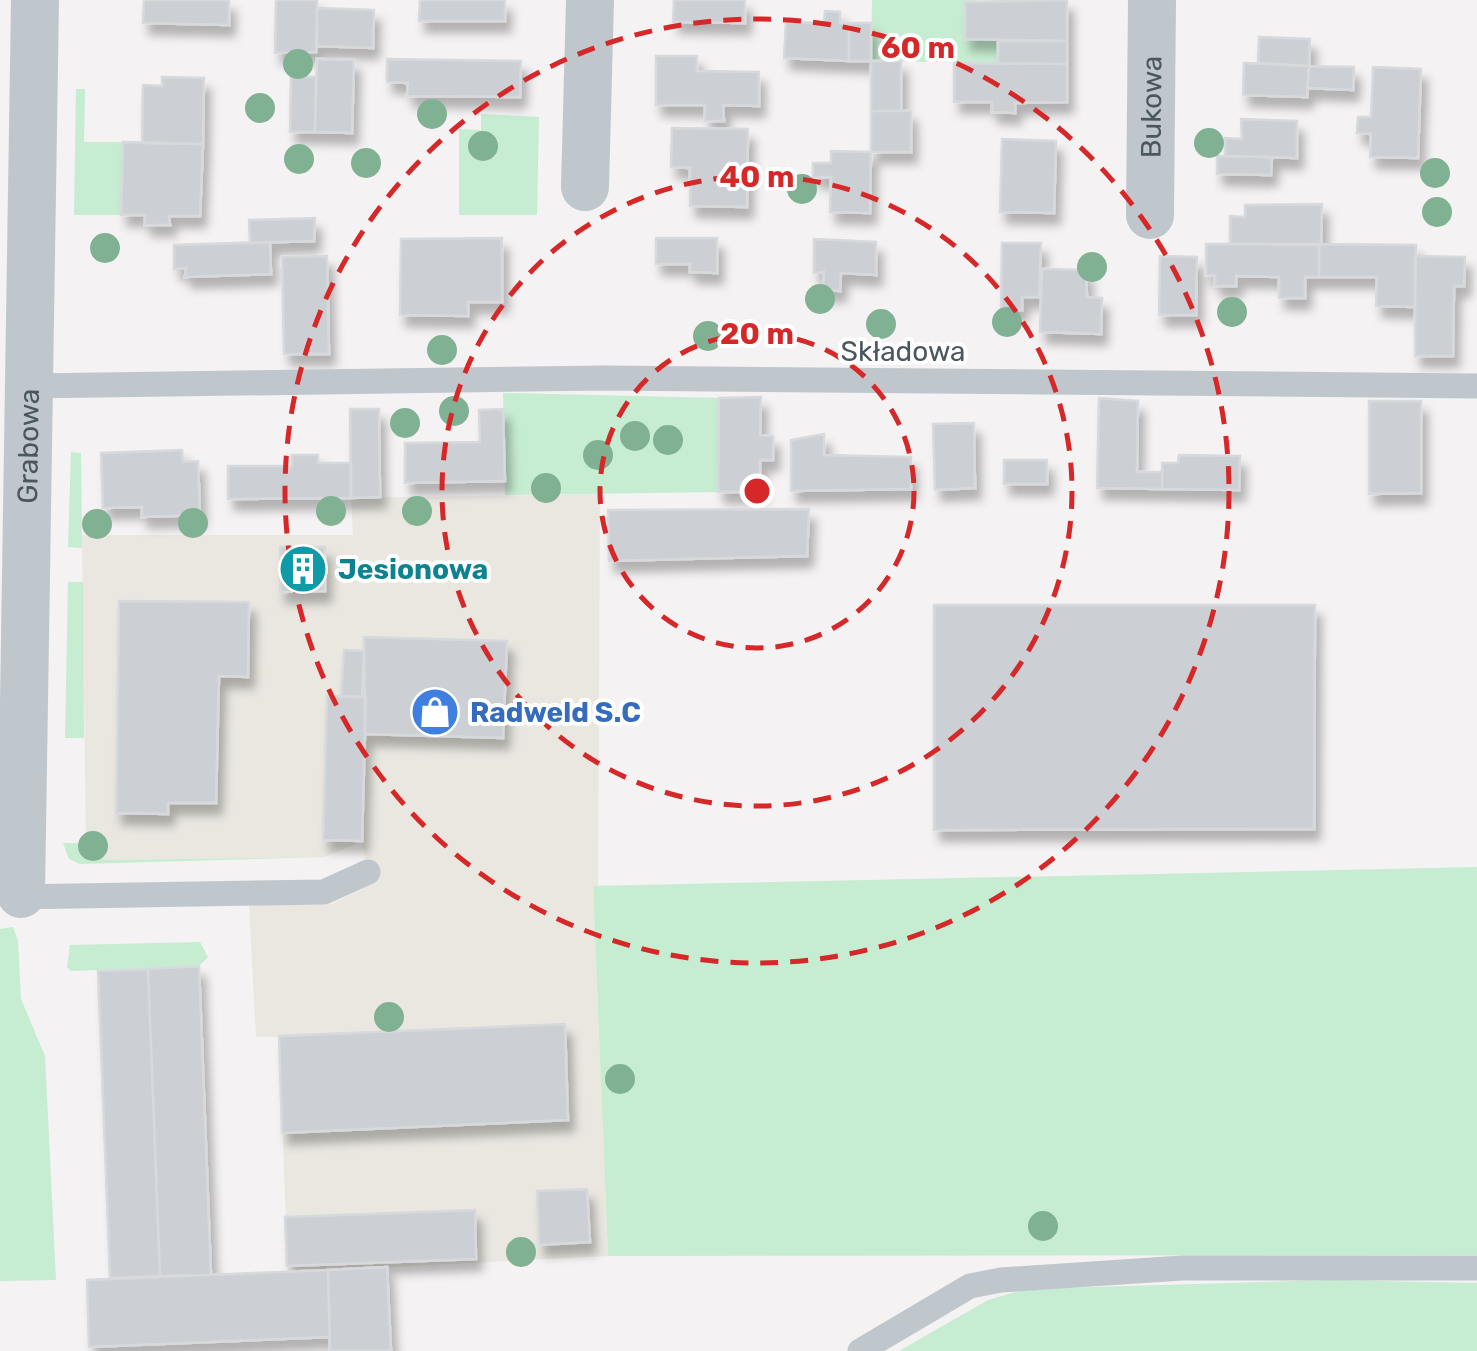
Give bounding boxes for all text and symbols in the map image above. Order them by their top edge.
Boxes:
text: 60 m [881,30,955,66]
street label: Bukowa [1135,56,1168,158]
text: 40 m [720,159,794,195]
text: 20 m [720,316,794,352]
street label: Składowa [841,335,965,368]
street label: Grabowa [11,388,46,504]
centre of rings [739,473,775,509]
building icon: Jesionowa [277,543,329,595]
place label: Jesionowa [338,553,488,586]
shop icon: Radweld S.C [409,686,461,738]
place label: Radweld S.C [470,696,641,729]

